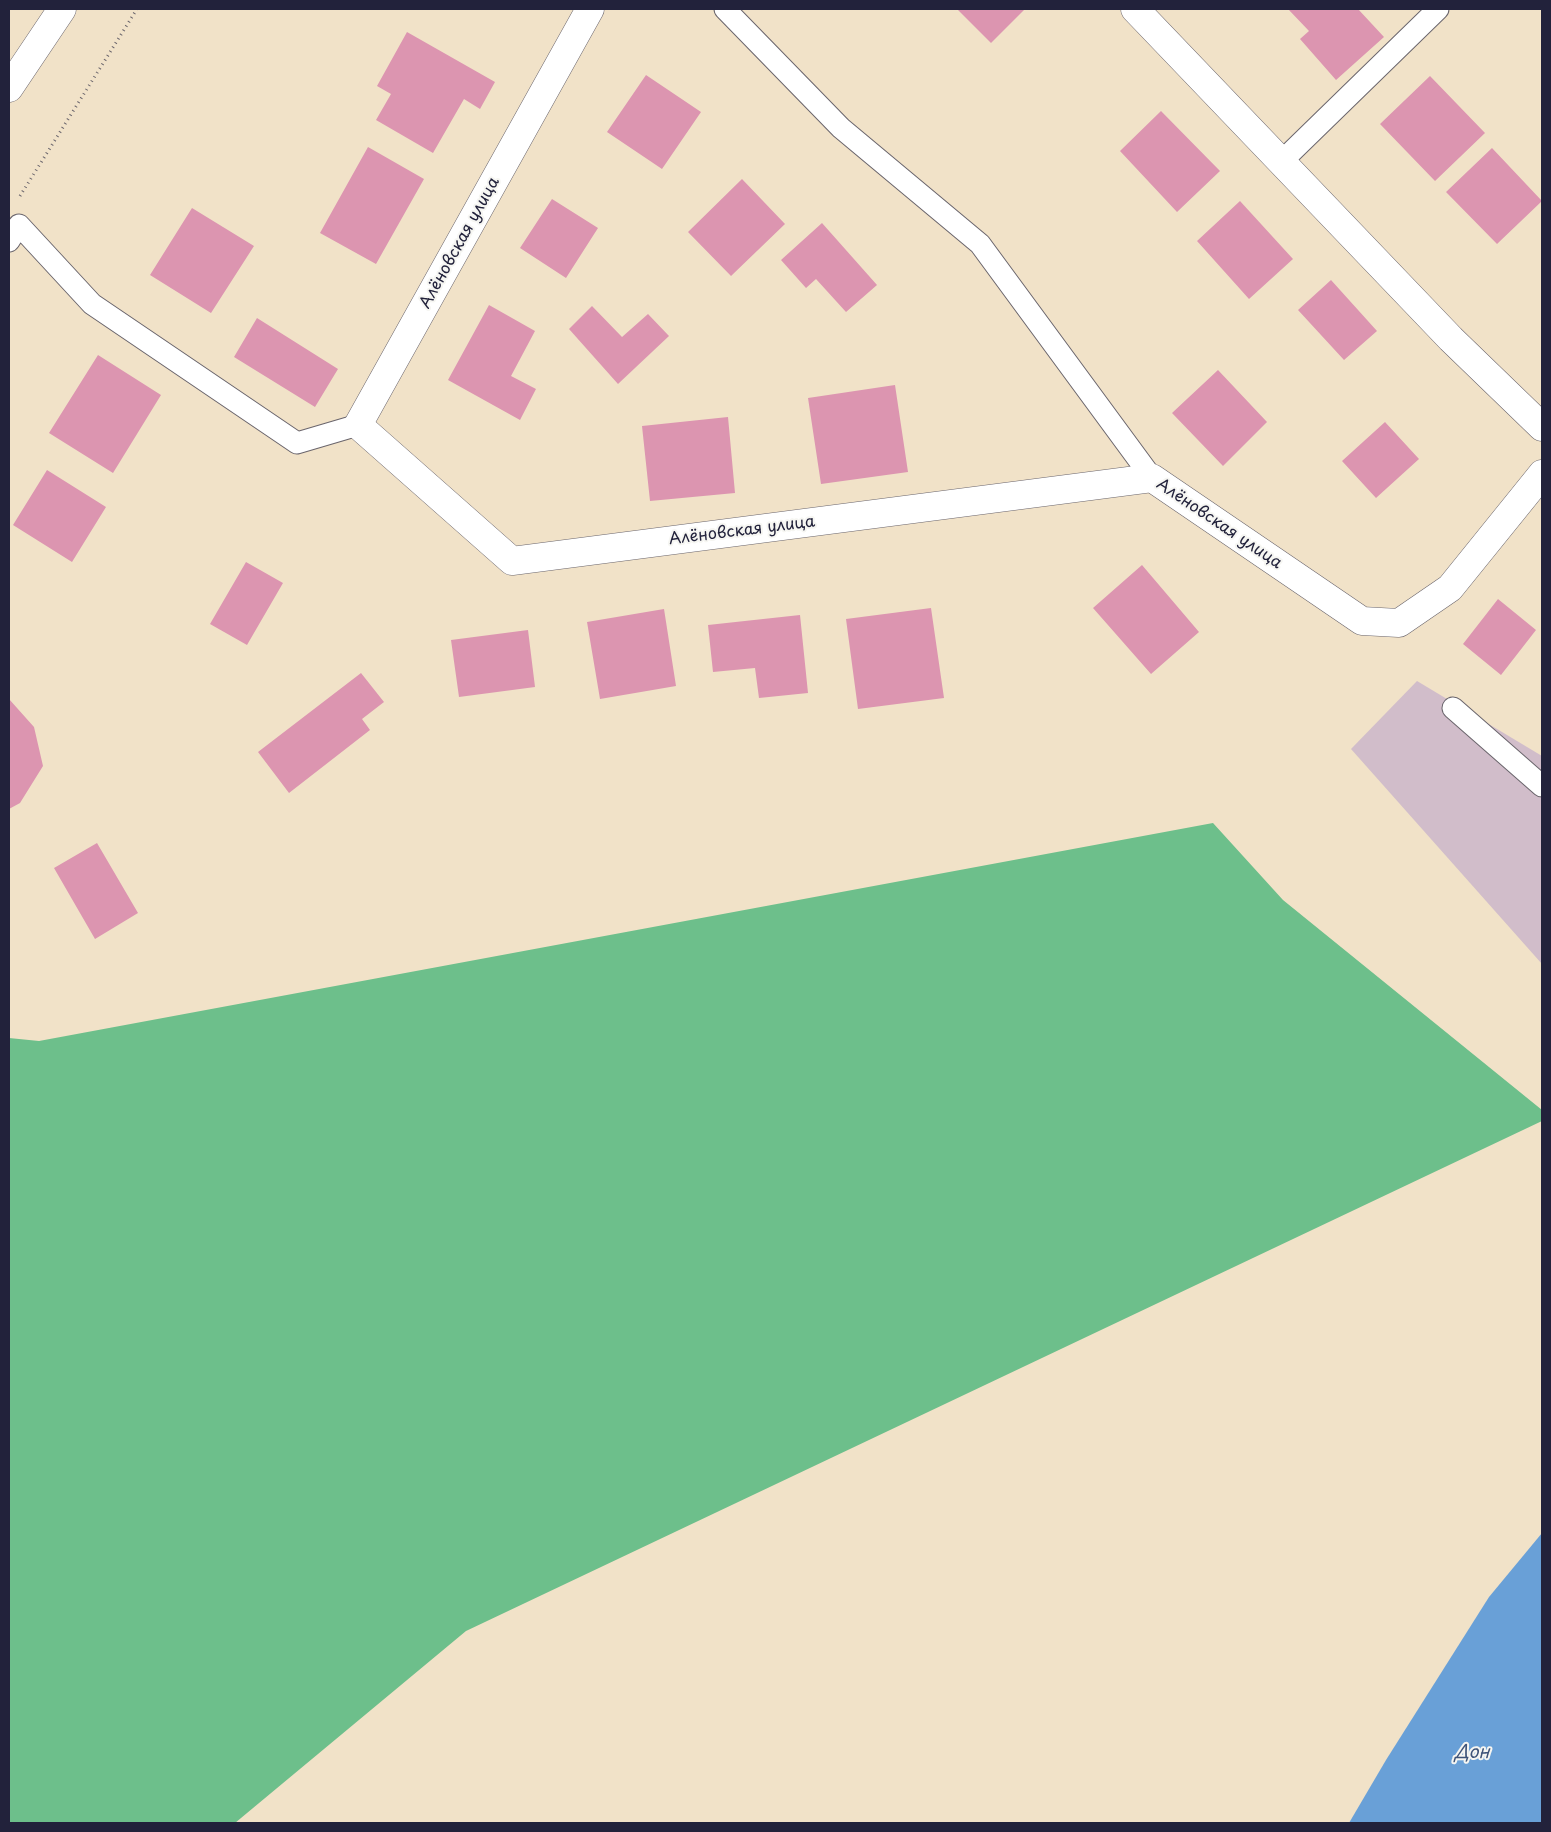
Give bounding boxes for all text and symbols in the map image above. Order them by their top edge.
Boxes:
street label: Алёновская улица [416,174,504,312]
street label: Алёновская улица [1153,475,1285,573]
street label: Алёновская улица [668,513,816,549]
water label: Дон [1455,1742,1489,1764]

